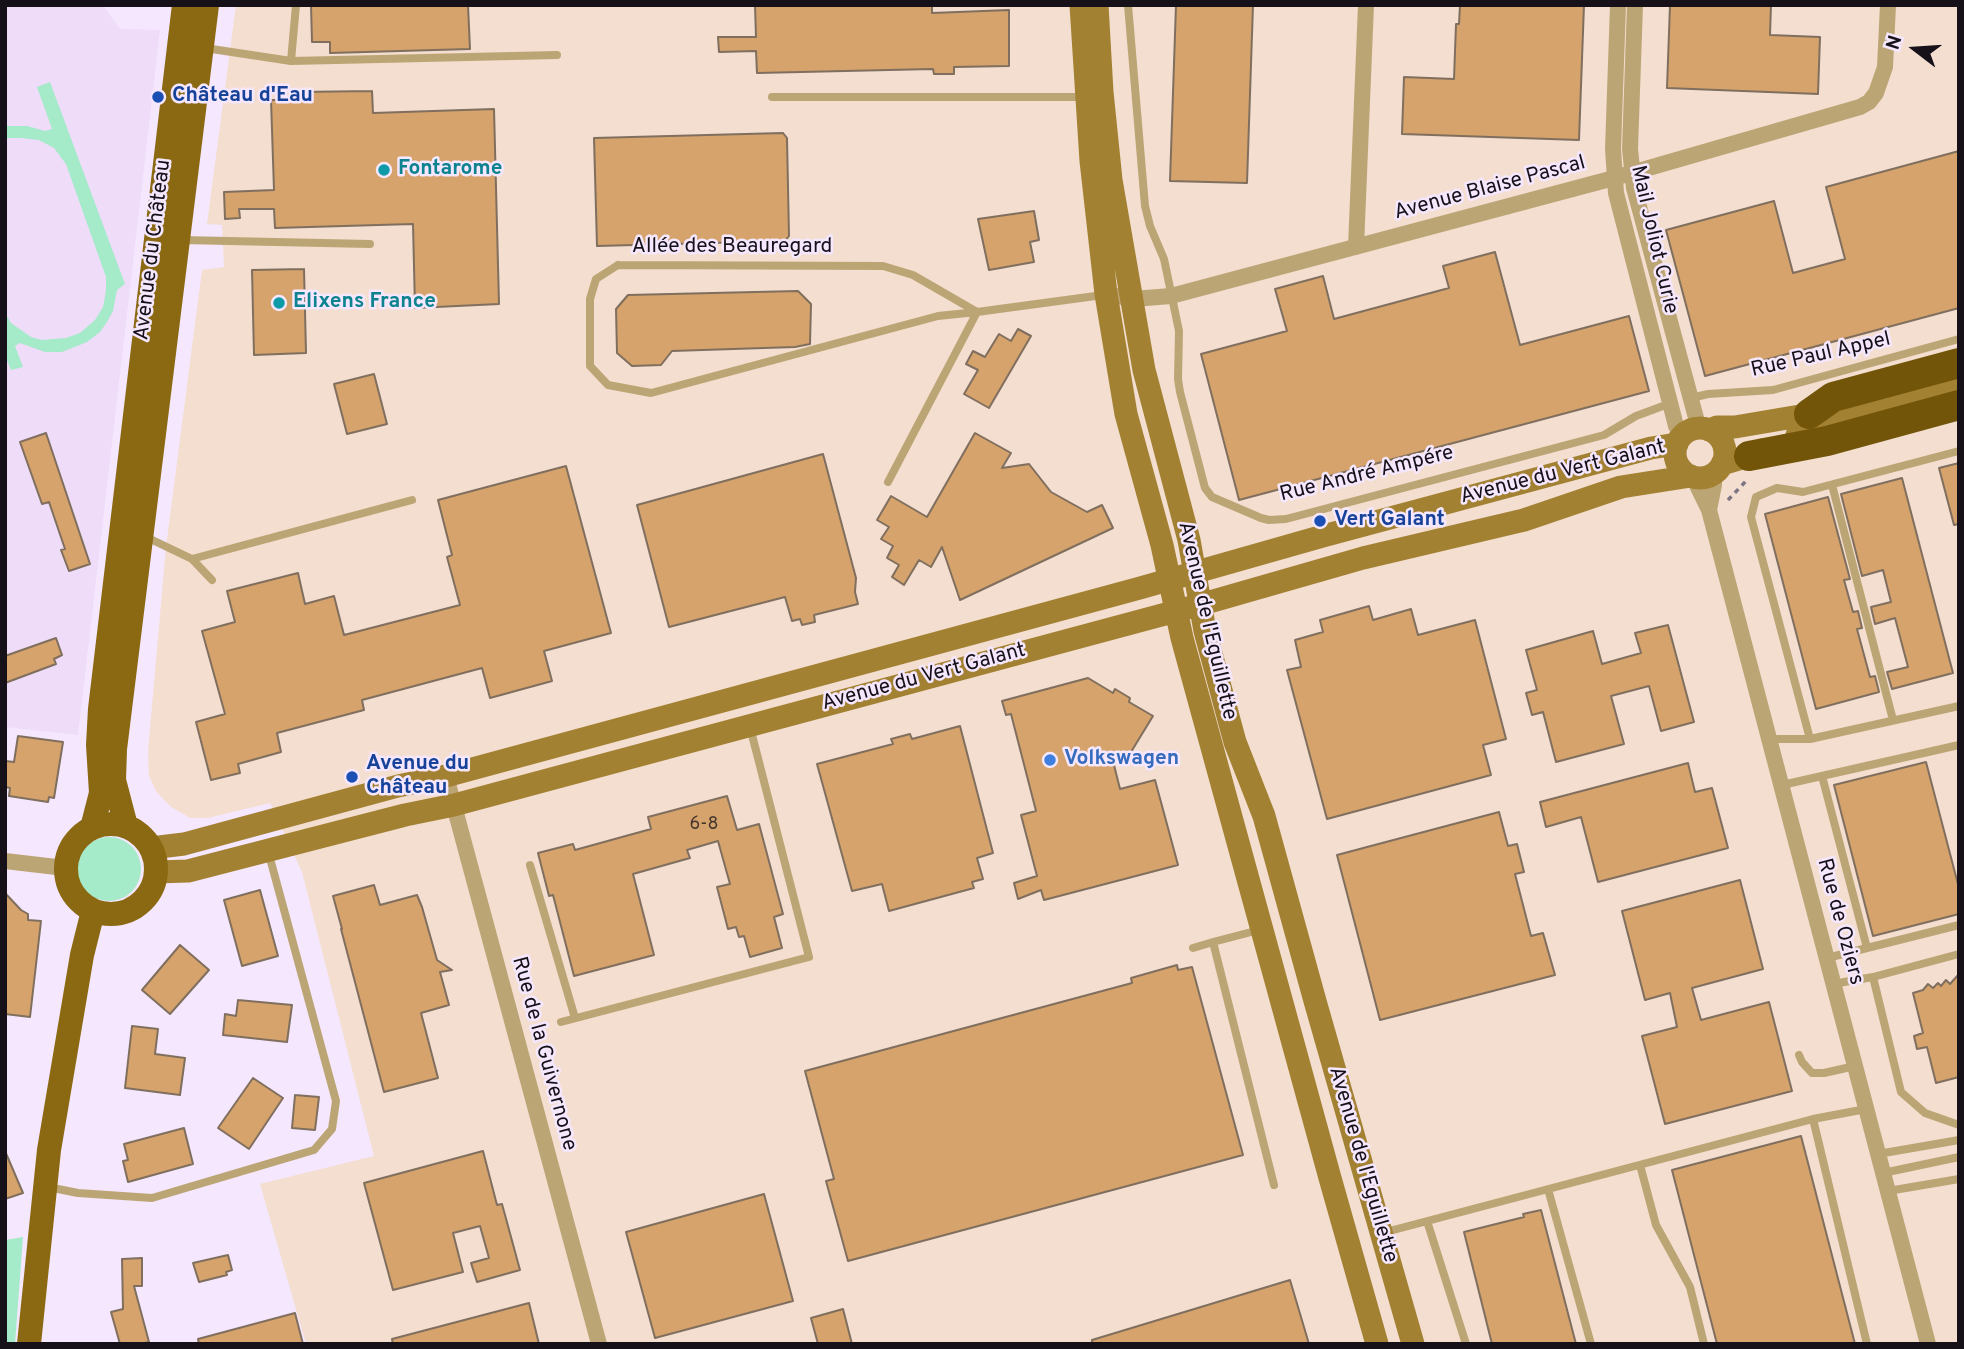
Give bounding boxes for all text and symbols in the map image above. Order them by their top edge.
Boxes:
north arrow [1880,14,1950,84]
text: N [1881,33,1908,53]
place label: Château d'Eau [172,84,313,110]
marker: Château d'Eau [150,89,166,105]
street label: Avenue Blaise Pascal [1392,151,1588,227]
place label: Fontarome [398,157,502,183]
street label: Avenue du Château [130,158,178,342]
marker: Fontarome [376,162,392,178]
street label: Mail Joliot Curie [1624,163,1682,317]
street label: Allée des Beauregard [632,235,832,261]
place label: Elixens France [293,290,436,316]
marker: Elixens France [271,295,287,311]
street label: Rue Paul Appel [1749,328,1893,384]
street label: Avenue du Vert Galant [1458,435,1668,511]
street label: Rue André Ampére [1277,441,1457,509]
place label: Vert Galant [1334,508,1445,534]
marker: Vert Galant [1312,513,1328,529]
street label: Avenue de l'Eguillette [1171,519,1241,723]
street label: Avenue du Vert Galant [819,639,1029,717]
place label: Volkswagen [1064,747,1179,773]
place label: Avenue du Château [366,752,469,802]
marker: Volkswagen [1042,752,1058,768]
marker: Avenue du Château [344,769,360,785]
house number: 6-8 [690,814,718,836]
street label: Rue de Oziers [1810,856,1868,988]
street label: Rue de la Guivernone [505,954,581,1154]
street label: Avenue de l'Eguillette [1322,1064,1402,1266]

